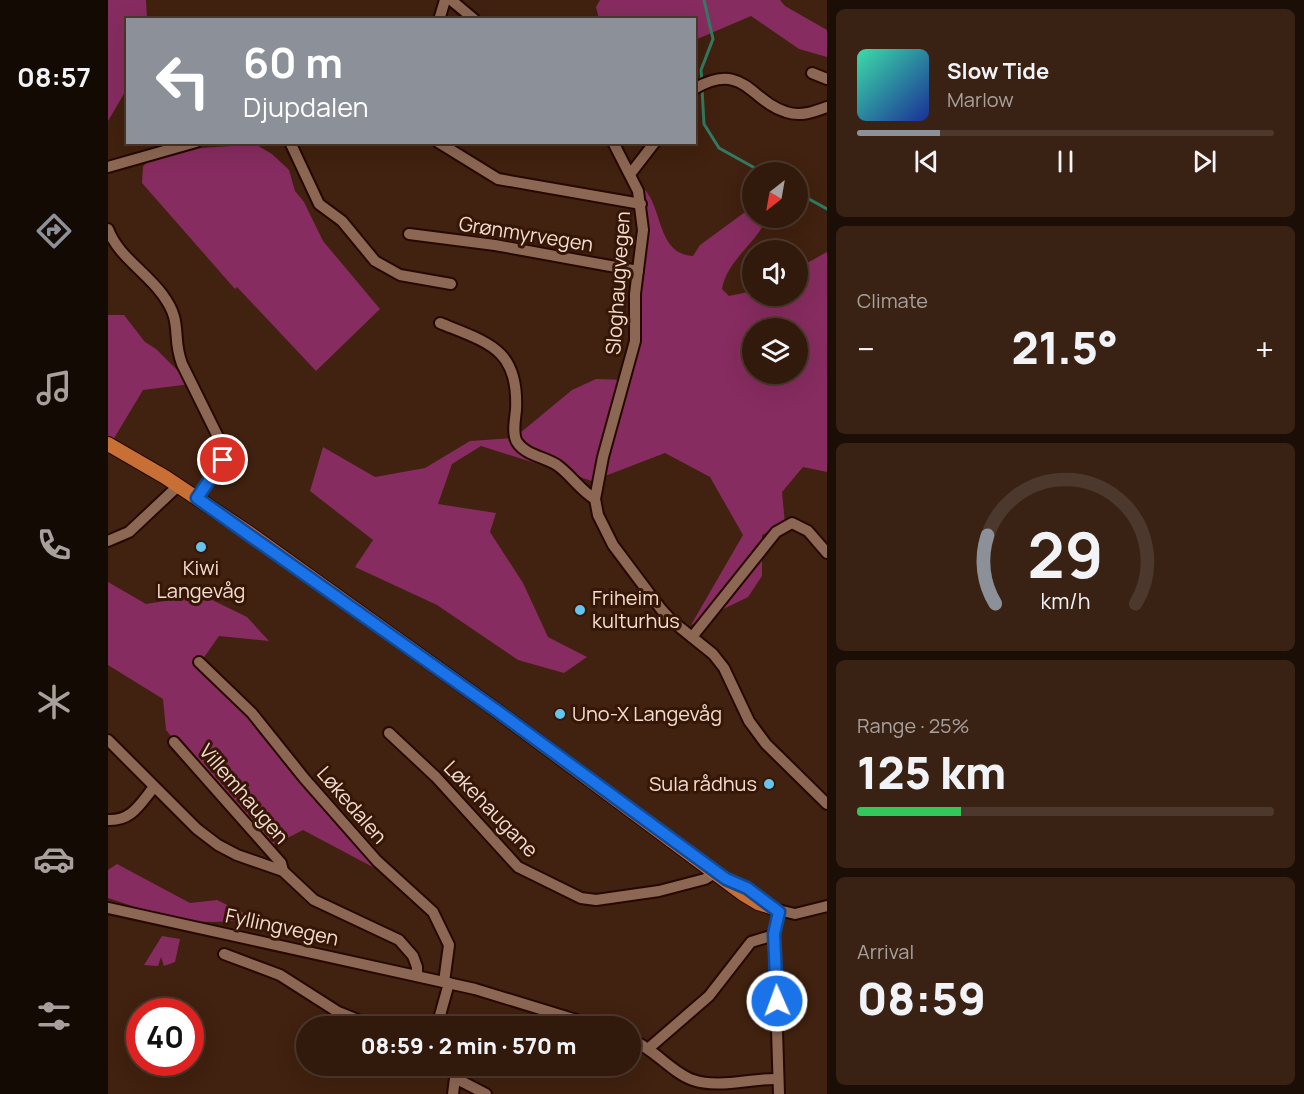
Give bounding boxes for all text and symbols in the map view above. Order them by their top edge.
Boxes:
text: 60 m [243,33,343,91]
icon: left [144,42,222,120]
text: Slow Tide [947,56,1049,86]
text: 08:57 [17,58,91,95]
text: Marlow [947,86,1014,113]
text: Djupdalen [243,88,369,125]
icon: previous [910,145,943,178]
icon: pause [1049,145,1082,178]
icon: next [1188,145,1221,178]
north arrow [742,162,808,228]
map controls [742,162,808,384]
icon: directions [33,210,75,252]
street label: Grønmyrvegen [457,210,595,257]
street label: Sloghaugvegen [599,210,636,356]
button: sound [742,240,808,306]
text: Climate [857,287,928,314]
text: 21.5° [1011,316,1118,378]
button: layers [742,318,808,384]
text: − [857,326,875,371]
text: + [1255,326,1274,371]
icon: music [33,367,75,409]
pin [197,434,248,485]
icon: arrive [206,443,239,476]
text: 29 [1028,511,1103,597]
icon: phone [33,524,75,566]
marker: Kiwi Langevåg [194,540,208,554]
place label: Kiwi Langevåg [157,554,245,604]
place label: Friheim kulturhus [592,584,680,634]
text: km/h [1041,586,1090,615]
marker: Friheim kulturhus [573,603,587,617]
icon: climate [33,681,75,723]
place label: Uno-X Langevåg [572,700,722,727]
marker: Uno-X Langevåg [553,707,567,721]
text: Range · 25% [857,712,970,739]
street label: Villemhaugen [194,738,295,849]
text: 125 km [857,741,1006,803]
street label: Løkehaugane [438,754,544,863]
street label: Løkedalen [311,760,394,849]
place label: Sula rådhus [649,770,757,797]
marker: Sula rådhus [762,777,776,791]
icon: car [33,838,75,880]
street label: Fyllingvegen [223,901,341,952]
text: Arrival [857,938,914,965]
text: 08:59 [857,967,986,1029]
position arrow [745,969,809,1033]
icon: filters [33,995,75,1037]
speed limit sign: 40 [126,998,204,1076]
text: 08:59 · 2 min · 570 m [361,1031,576,1061]

